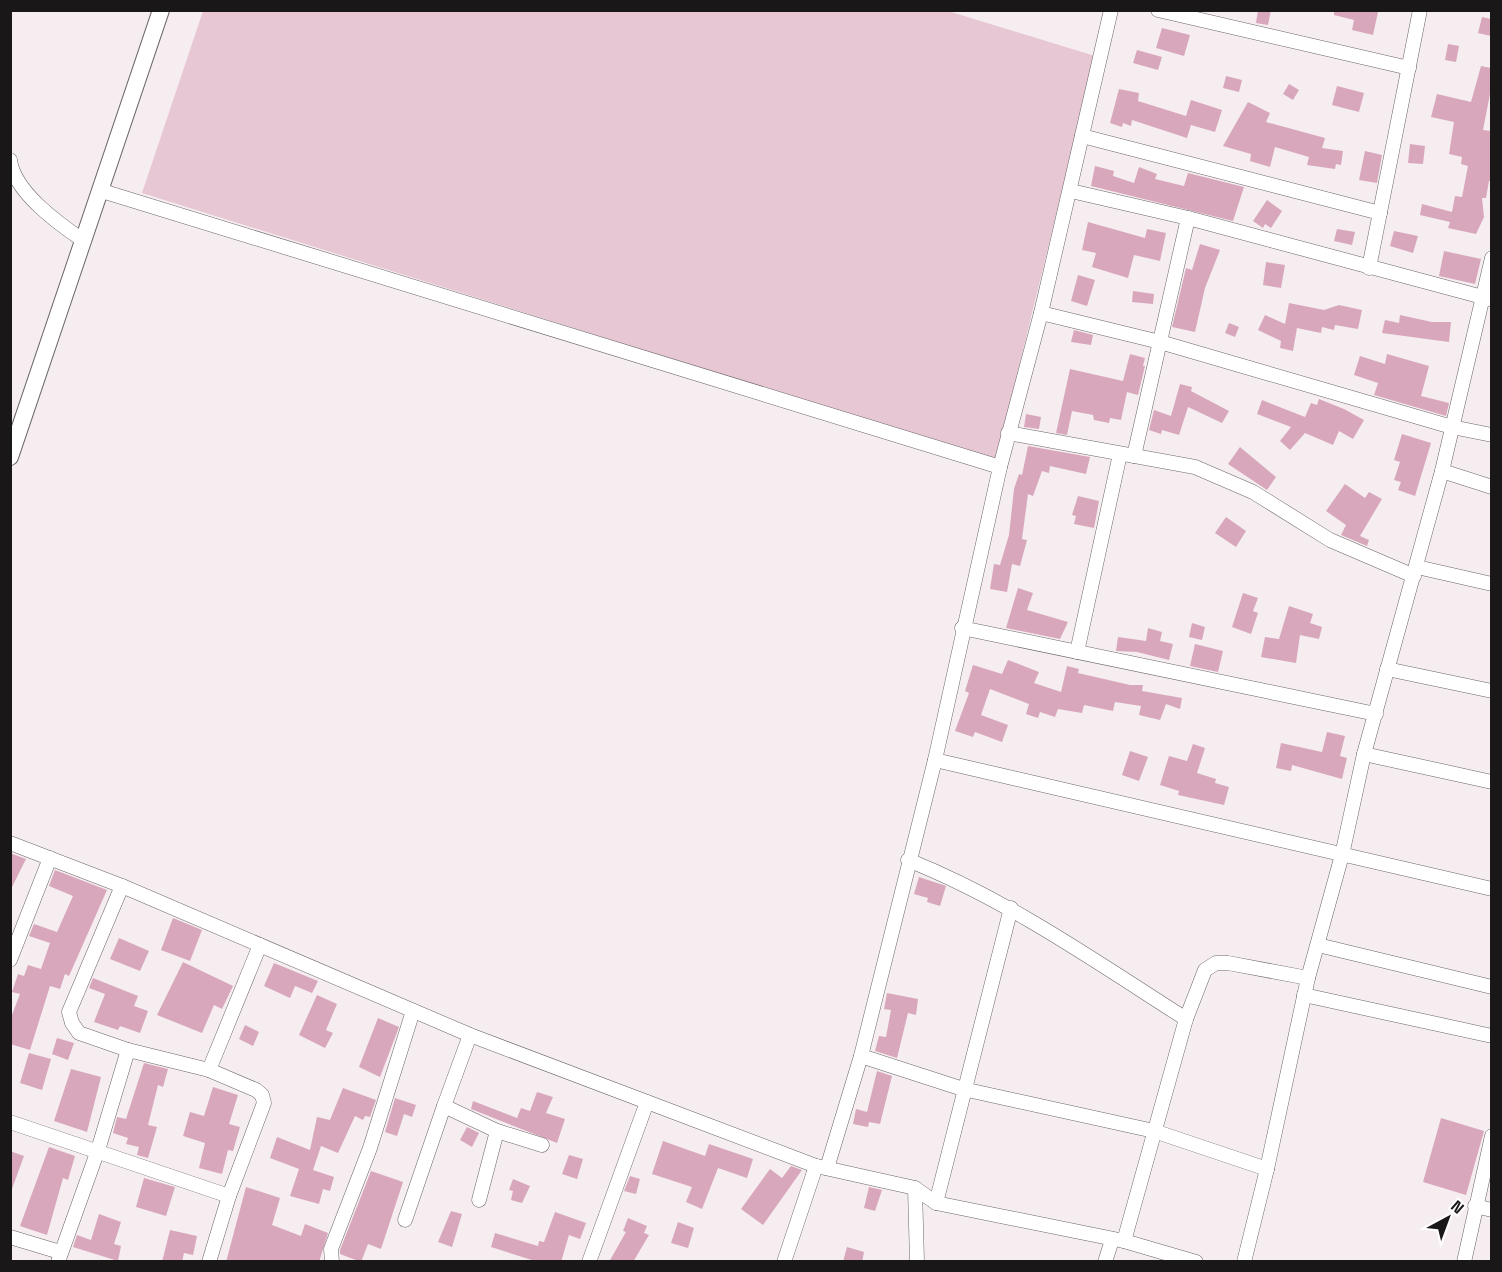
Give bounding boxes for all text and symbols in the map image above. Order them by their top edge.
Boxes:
north arrow [1418,1188,1478,1248]
text: N [1447,1196,1468,1219]

